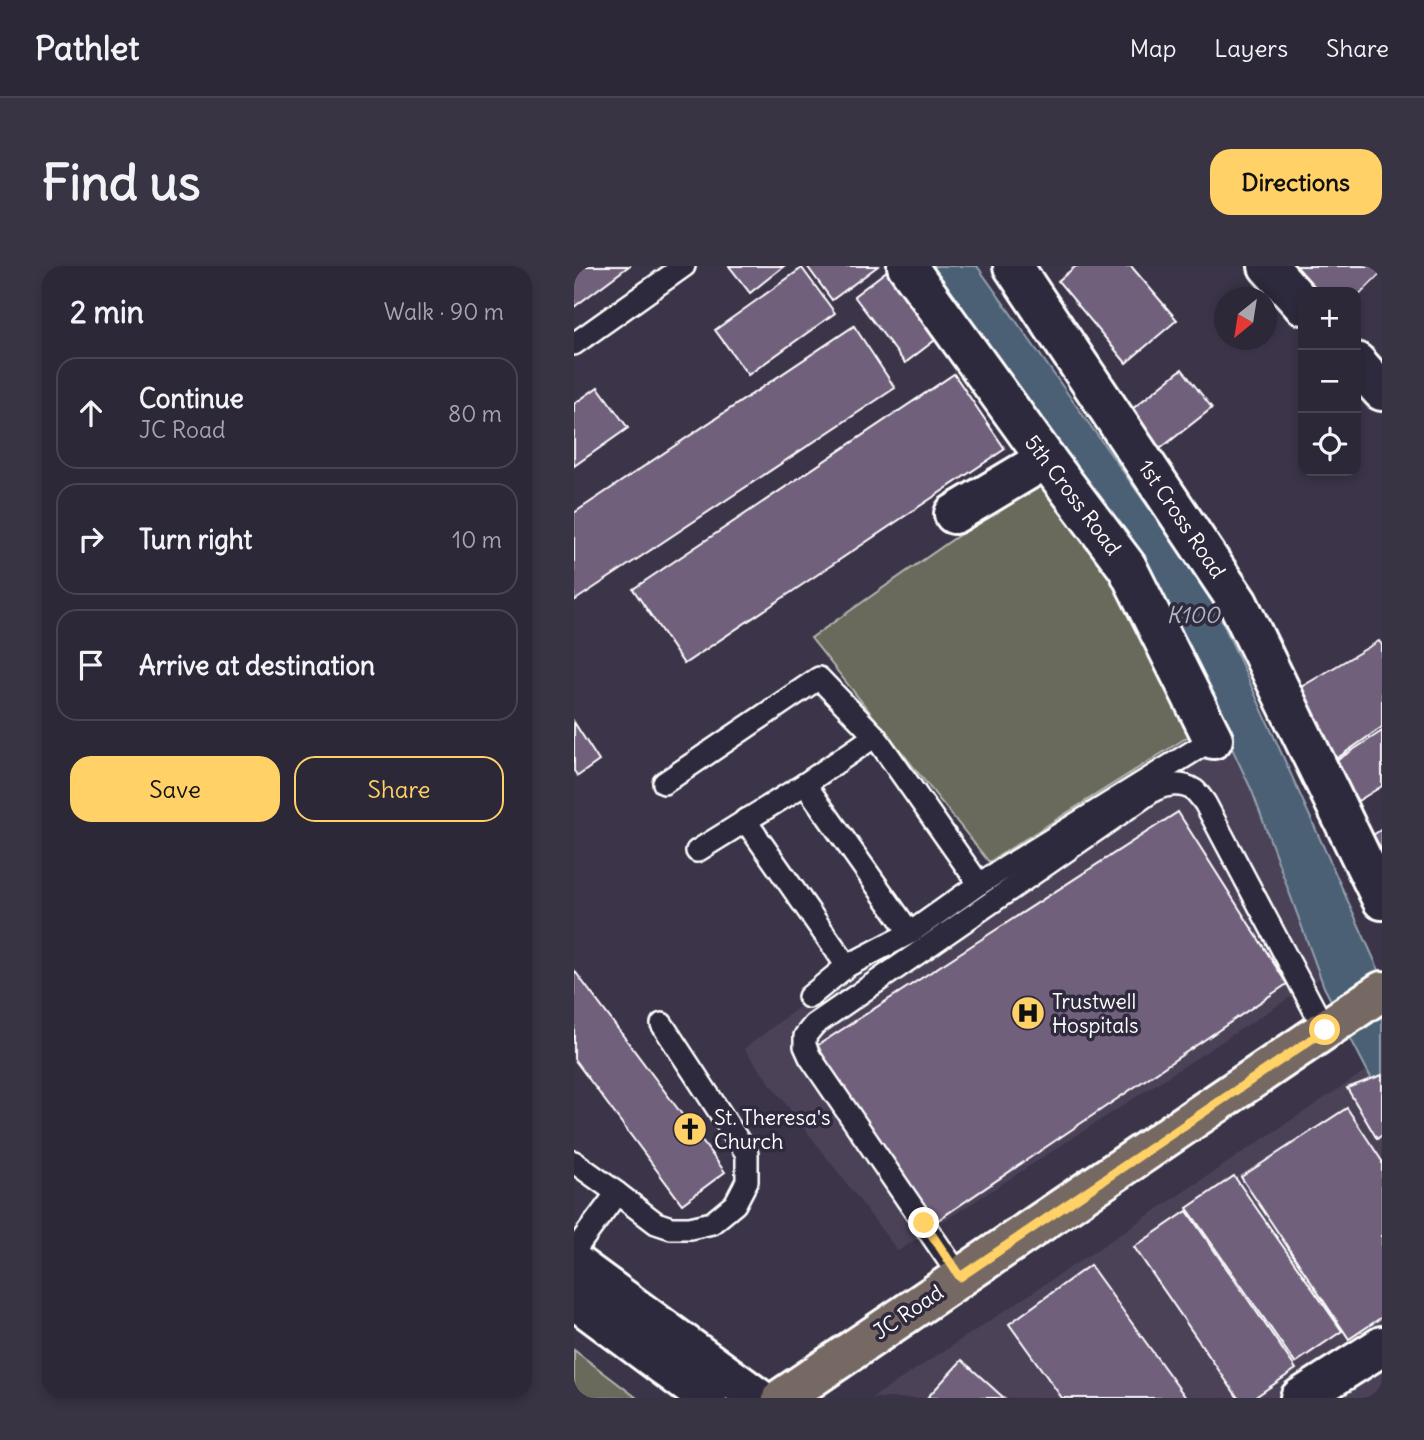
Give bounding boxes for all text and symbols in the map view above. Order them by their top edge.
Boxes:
text: Pathlet [35,27,139,69]
text: Map [1130,33,1176,63]
text: Layers [1214,33,1288,63]
text: Share [1326,33,1389,63]
button: Directions [1210,149,1382,215]
text: Find us [42,152,200,213]
north arrow [1214,287,1277,350]
map controls [1298,287,1361,476]
button: + [1298,287,1361,350]
text: 2 min [70,293,144,331]
text: Walk · 90 m [384,297,504,326]
button: − [1298,350,1361,413]
text: Continue [139,382,244,415]
icon: ahead [72,394,110,432]
text: 80 m [448,399,502,428]
button: locate [1298,413,1361,476]
text: JC Road [139,415,226,444]
street label: 5th Cross Road [1019,430,1127,560]
street label: 1st Cross Road [1132,455,1232,583]
icon: right [72,520,110,558]
text: Turn right [139,523,252,556]
text: 10 m [452,525,502,554]
water label: K100 [1166,600,1221,629]
icon: arrive [72,646,110,684]
text: Arrive at destination [139,649,375,682]
button: Save [70,756,280,822]
button: Share [294,756,504,822]
place label: Trustwell Hospitals [1052,988,1138,1039]
hospital icon: Trustwell Hospitals [1009,994,1047,1032]
route start [1309,1014,1340,1045]
place label: St. Theresa's Church [714,1104,831,1155]
church icon: St. Theresa's Church [671,1110,709,1148]
route end [908,1207,939,1238]
street label: JC Road [868,1279,948,1345]

